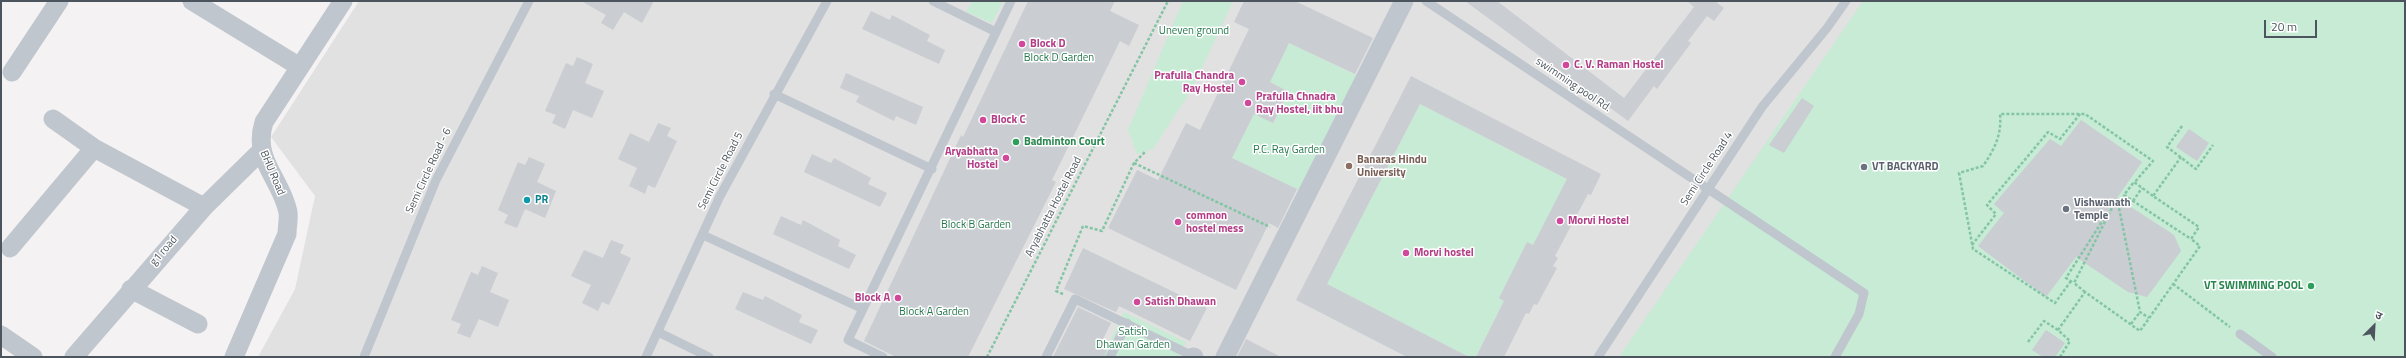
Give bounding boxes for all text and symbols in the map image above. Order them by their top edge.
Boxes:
scale bar [2266,12,2319,38]
text: 20 m [2271,17,2297,36]
park label: Uneven ground [1159,24,1229,38]
place label: Block D [1030,37,1066,51]
marker: Block D [1017,39,1027,49]
park label: Block D Garden [1024,51,1094,65]
street label: swimming pool Rd. [1533,55,1613,115]
place label: C. V. Raman Hostel [1574,58,1663,72]
marker: C. V. Raman Hostel [1561,60,1571,70]
place label: Prafulla Chandra Ray Hostel [1154,69,1234,95]
marker: Prafulla Chandra Ray Hostel [1237,77,1247,87]
place label: Prafulla Chnadra Ray Hostel, iit bhu [1256,90,1343,116]
marker: Prafulla Chnadra Ray Hostel, iit bhu [1243,98,1253,108]
place label: Block C [991,113,1025,127]
marker: Block C [978,115,988,125]
street label: Semi Circle Road - 6 [403,126,455,216]
street label: Semi Circle Road 5 [696,130,746,212]
street label: Semi Circle Road 4 [1678,130,1736,208]
place label: Badminton Court [1024,135,1105,149]
marker: Badminton Court [1011,137,1021,147]
park label: P.C. Ray Garden [1253,143,1325,157]
place label: Aryabhatta Hostel [945,145,998,171]
street label: BHU Road [257,149,287,197]
marker: Aryabhatta Hostel [1001,153,1011,163]
place label: Banaras Hindu University [1357,153,1427,179]
street label: Aryabhatta Hostel Road [1023,155,1085,259]
place label: VT BACKYARD [1872,160,1938,174]
marker: Banaras Hindu University [1344,161,1354,171]
marker: VT BACKYARD [1859,162,1869,172]
place label: PR [535,193,548,207]
marker: PR [522,195,532,205]
place label: Vishwanath Temple [2074,196,2131,222]
marker: Vishwanath Temple [2061,204,2071,214]
place label: common hostel mess [1186,209,1243,235]
place label: Morvi Hostel [1568,214,1629,228]
marker: Morvi Hostel [1555,216,1565,226]
marker: common hostel mess [1173,217,1183,227]
park label: Block B Garden [941,218,1011,232]
street label: g1 road [148,233,180,269]
place label: Morvi hostel [1414,246,1474,260]
marker: Morvi hostel [1401,248,1411,258]
place label: VT SWIMMING POOL [2204,279,2303,293]
marker: VT SWIMMING POOL [2306,281,2316,291]
place label: Block A [855,291,890,305]
marker: Block A [893,293,903,303]
place label: Satish Dhawan [1145,295,1216,309]
marker: Satish Dhawan [1132,297,1142,307]
park label: Block A Garden [899,305,969,319]
north arrow [2354,306,2394,346]
text: उ [2373,306,2385,324]
park label: Satish Dhawan Garden [1096,325,1170,351]

